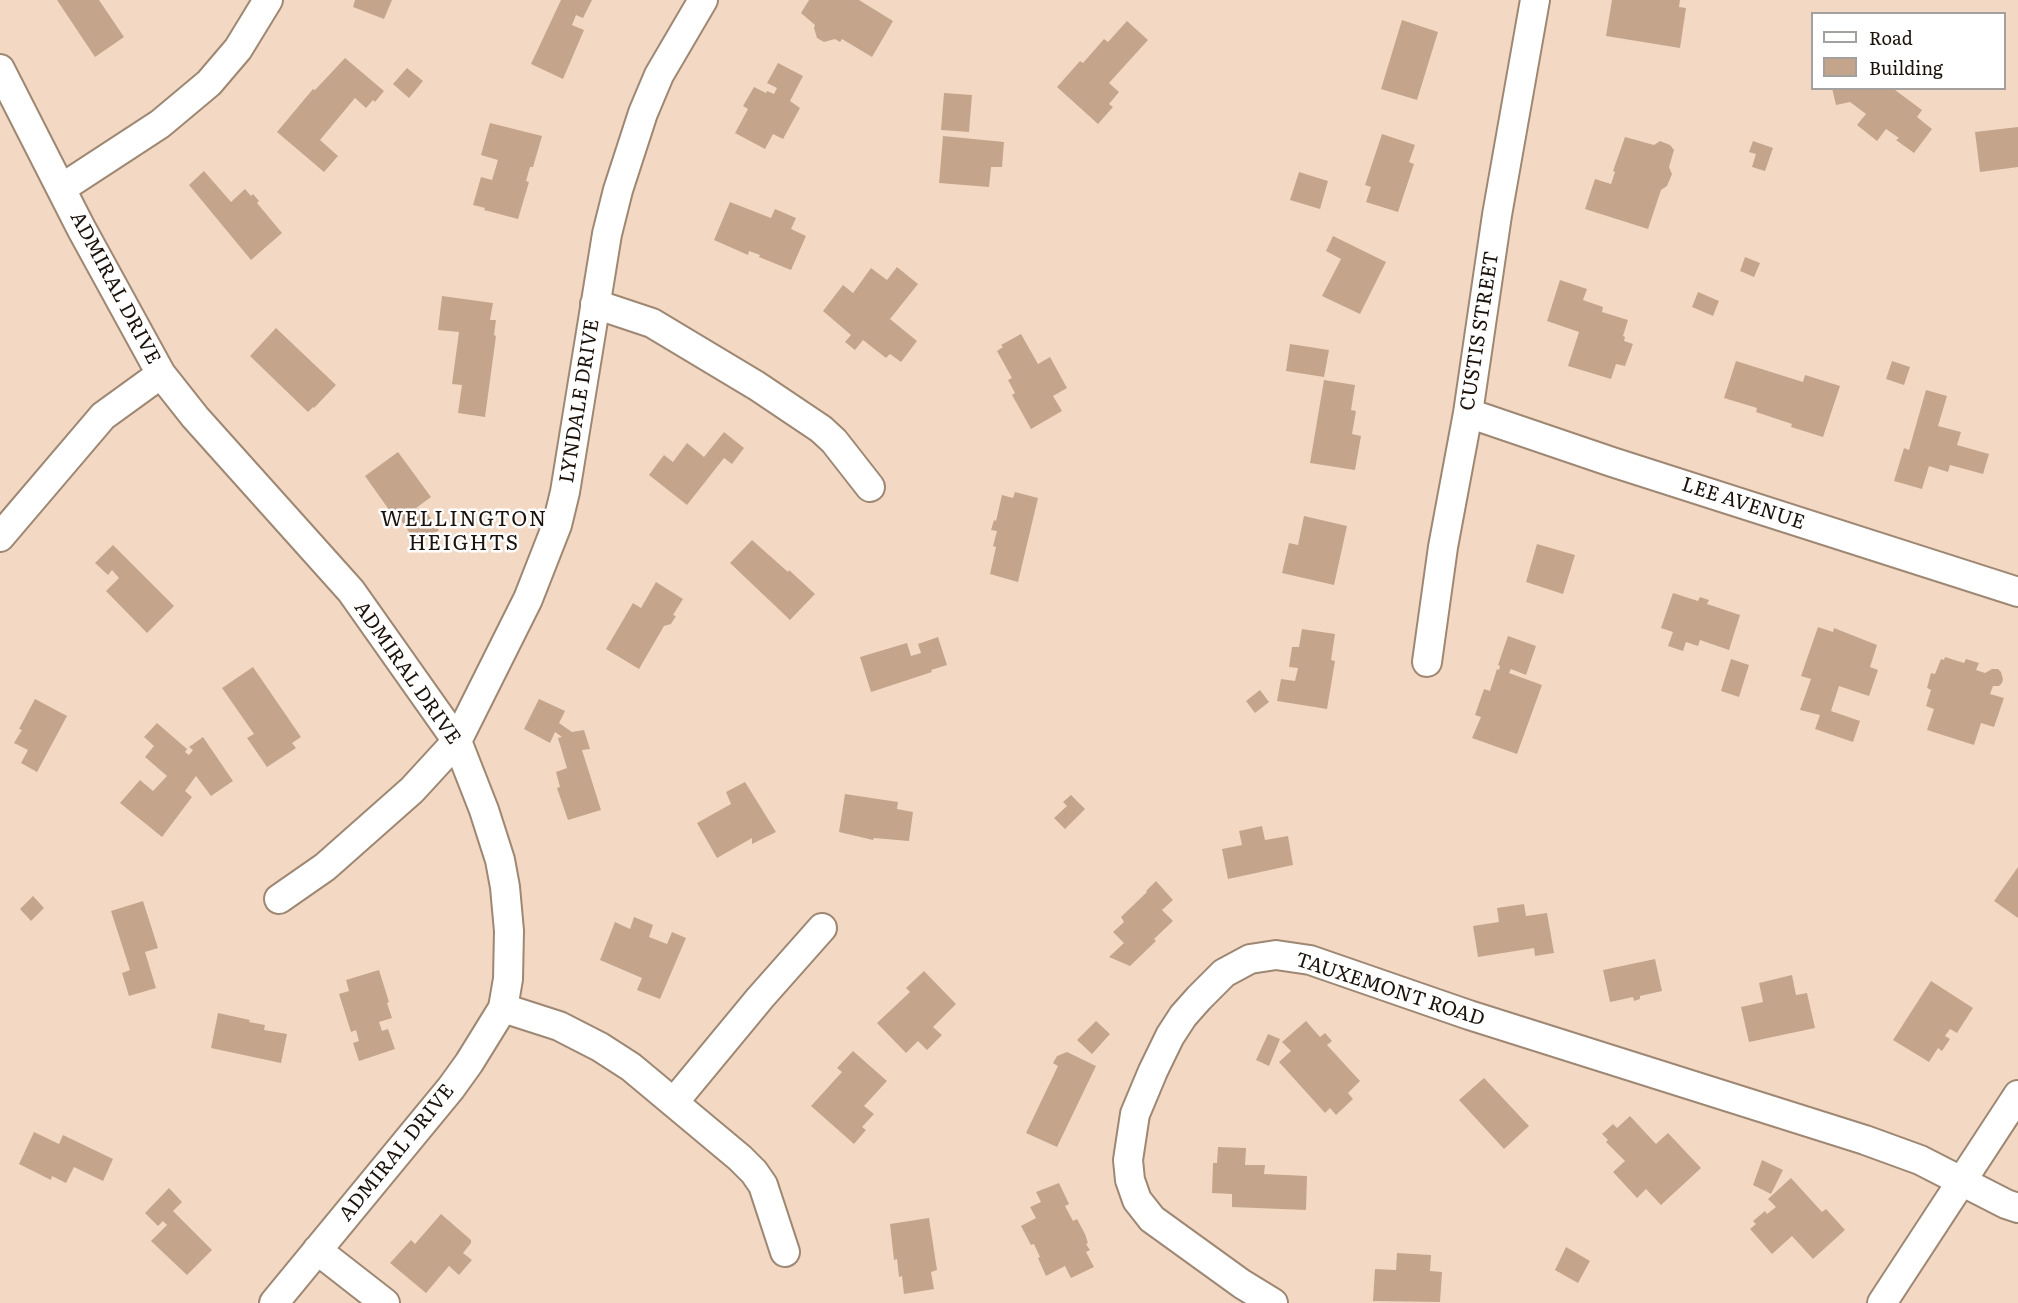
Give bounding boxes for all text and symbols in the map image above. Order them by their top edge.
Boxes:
legend [1811,12,2006,90]
text: Road [1869,24,1913,51]
text: Building [1869,54,1943,81]
street label: ADMIRAL DRIVE [65,208,165,368]
street label: CUSTIS STREET [1456,250,1504,412]
street label: LYNDALE DRIVE [555,317,605,485]
street label: LEE AVENUE [1678,473,1808,535]
district label: WELLINGTON HEIGHTS [380,507,548,557]
street label: ADMIRAL DRIVE [349,597,465,749]
street label: TAUXEMONT ROAD [1292,948,1488,1032]
street label: ADMIRAL DRIVE [334,1080,460,1226]

